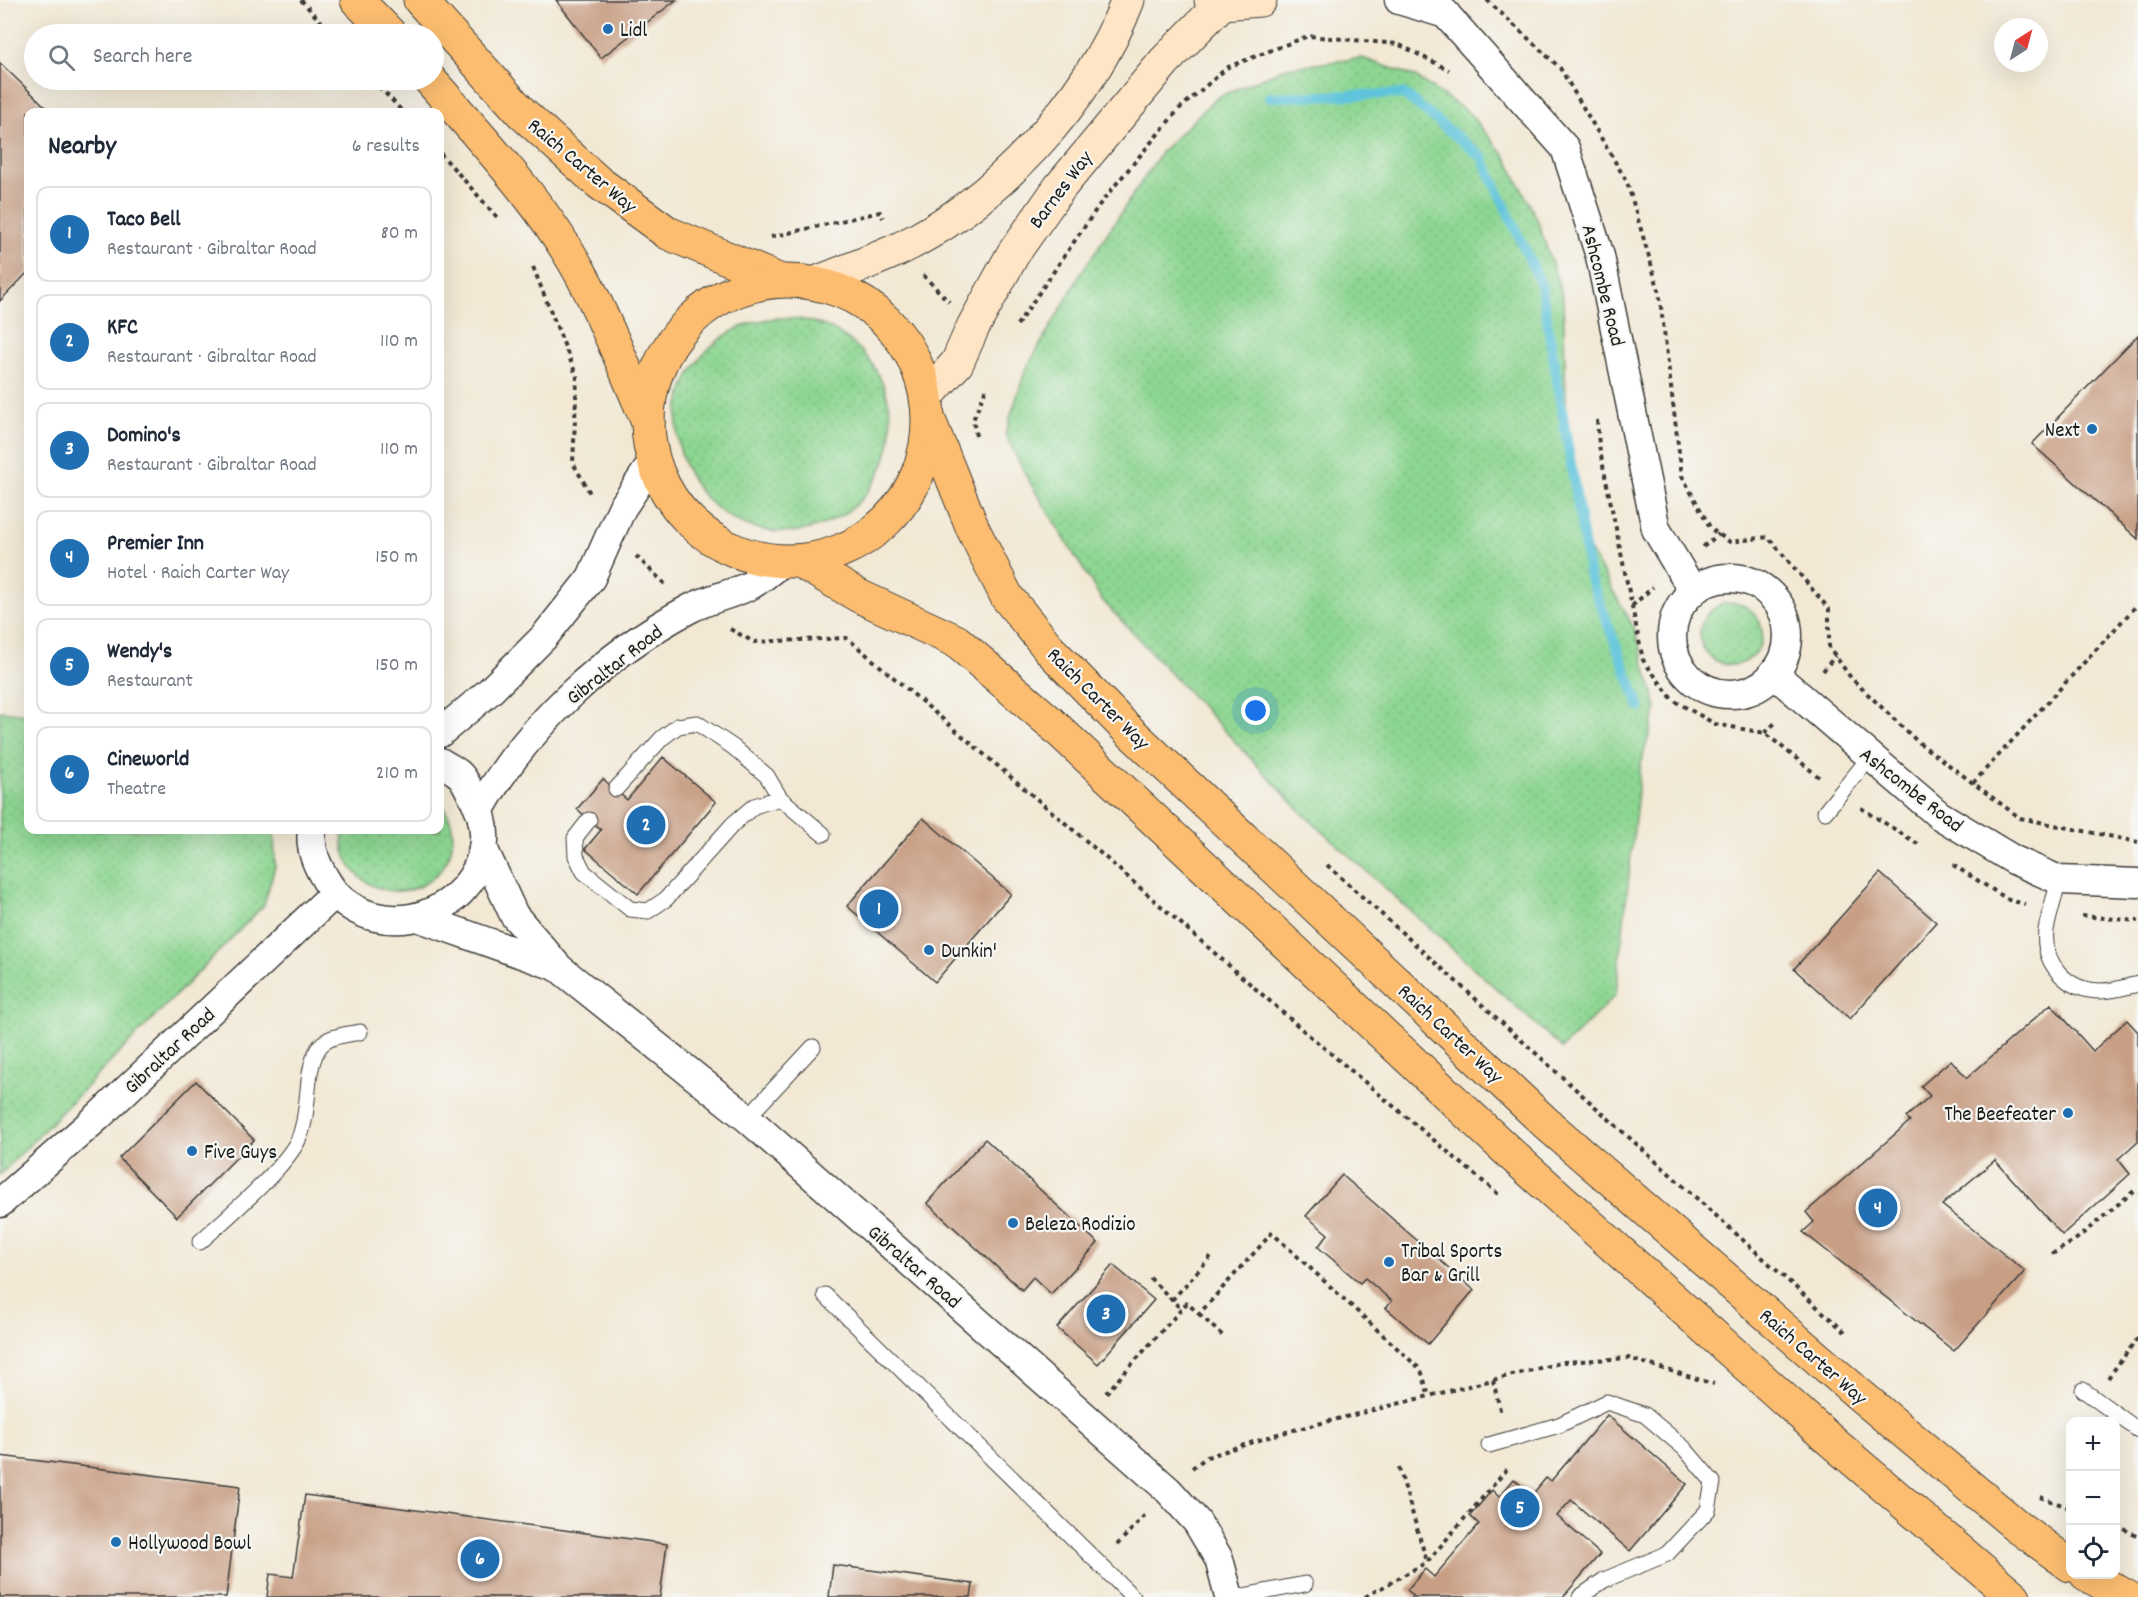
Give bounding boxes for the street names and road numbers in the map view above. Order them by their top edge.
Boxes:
street label: Raich Carter Way [520,112,643,222]
street label: Barnes Way [1023,145,1102,236]
street label: Ashcombe Road [1571,222,1631,350]
street label: Gibraltar Road [561,619,671,714]
street label: Raich Carter Way [1039,642,1155,759]
street label: Ashcombe Road [1852,741,1968,842]
street label: Raich Carter Way [1389,978,1509,1092]
street label: Gibraltar Road [119,1002,224,1103]
street label: Gibraltar Road [860,1219,967,1318]
street label: Raich Carter Way [1751,1303,1873,1414]

